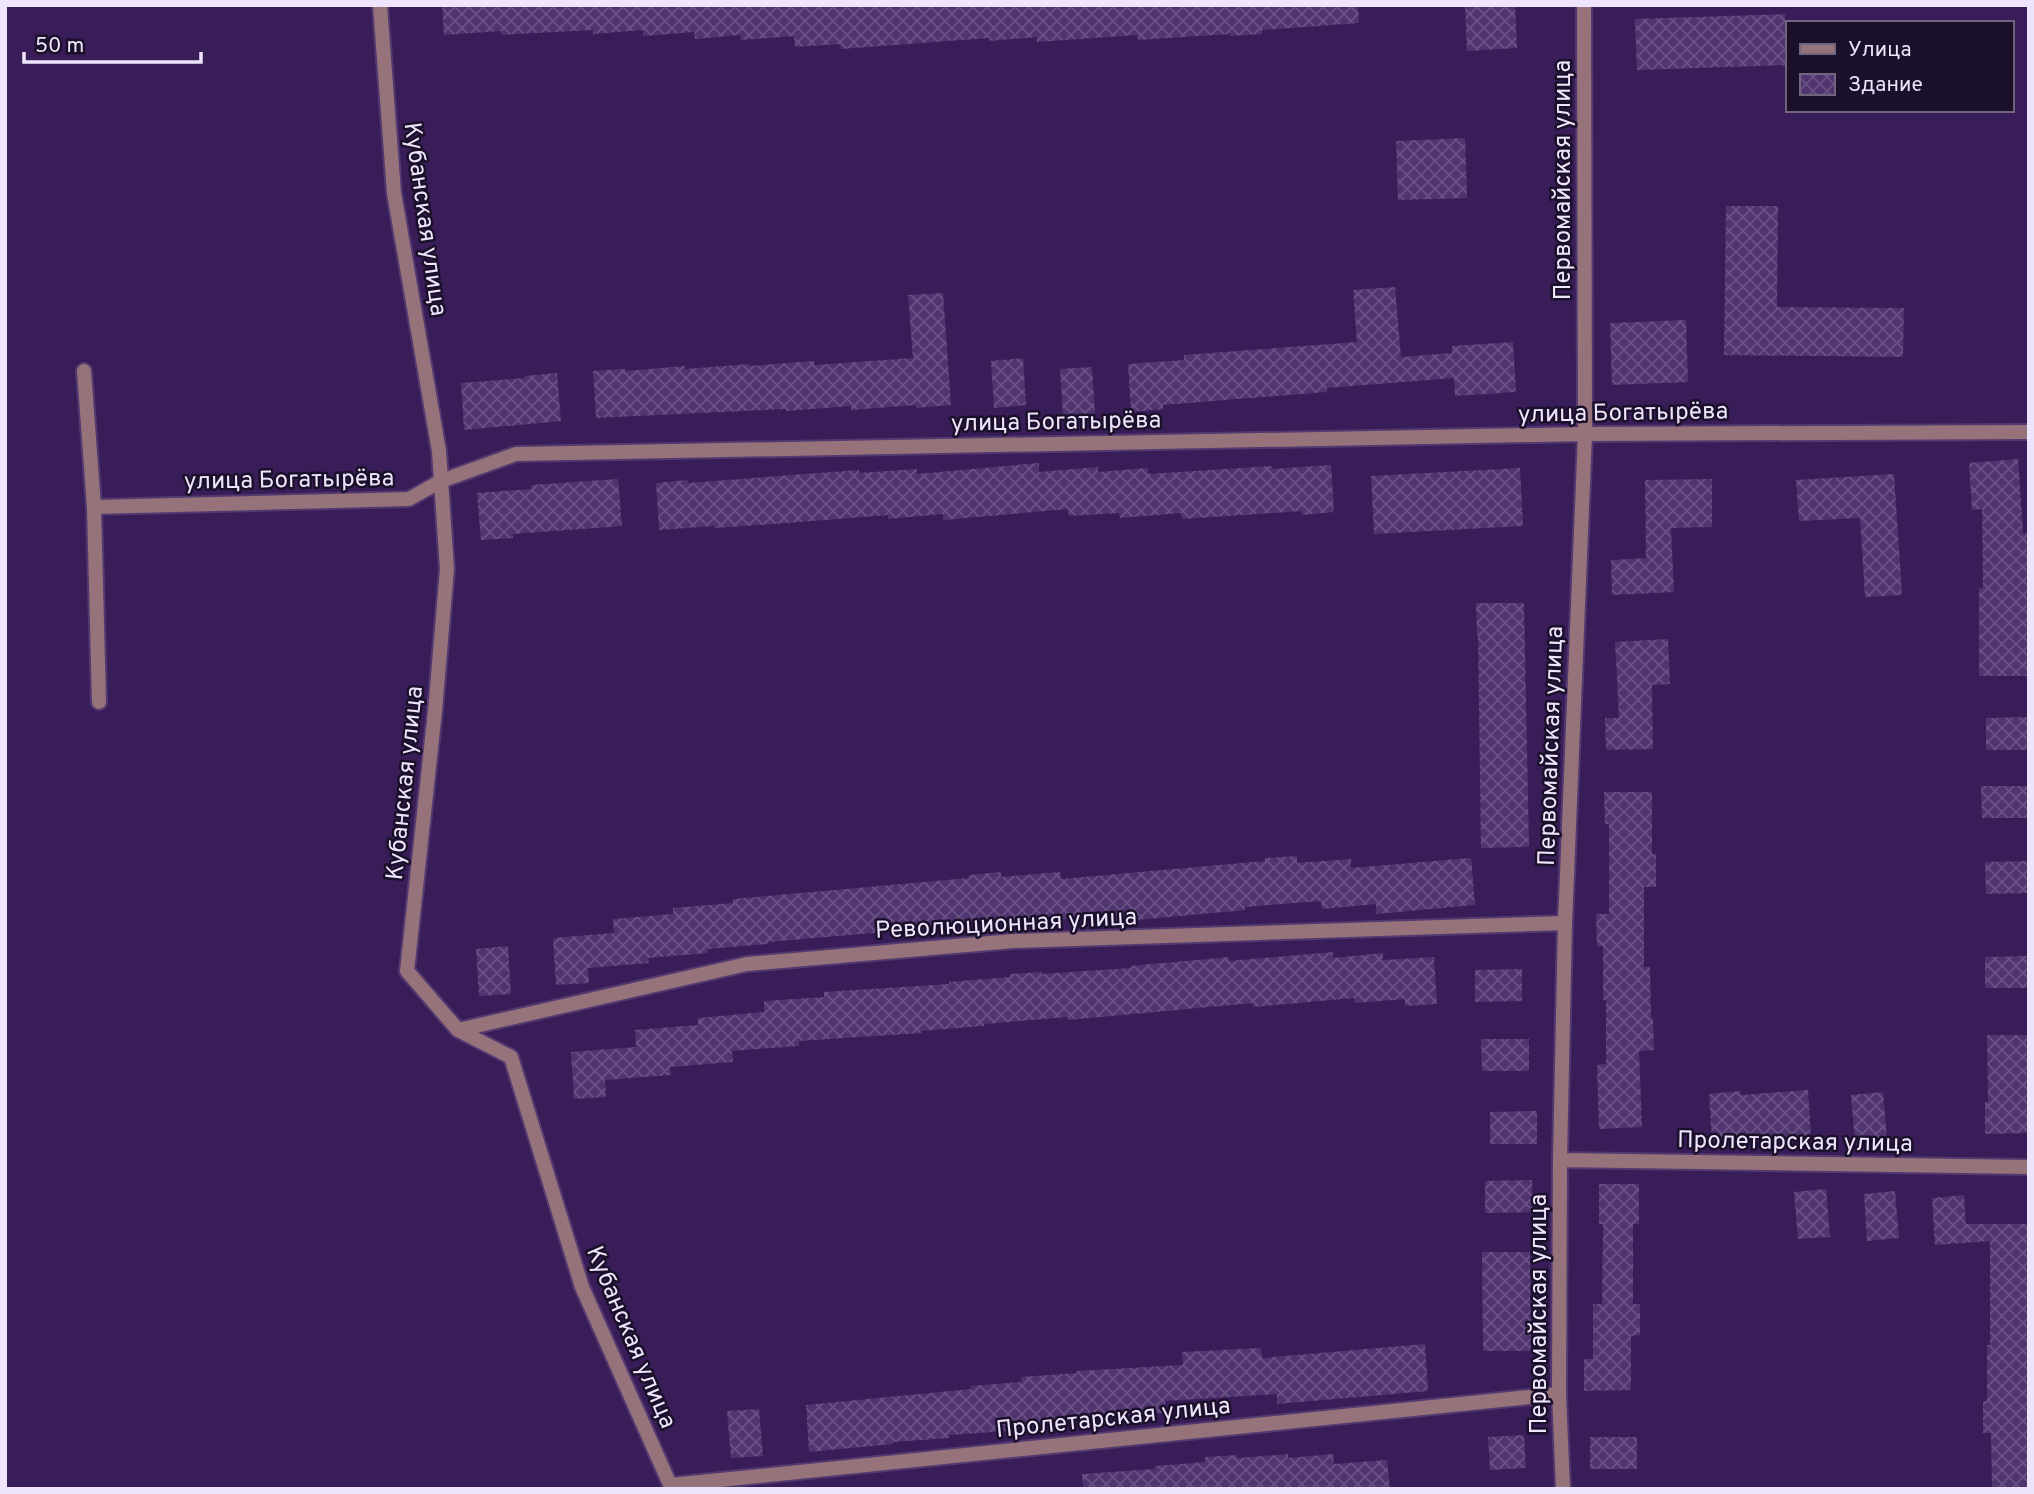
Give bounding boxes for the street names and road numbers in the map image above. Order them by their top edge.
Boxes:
street label: Первомайская улица [1549,60,1579,300]
street label: Кубанская улица [396,121,452,318]
street label: улица Богатырёва [1518,397,1728,431]
street label: улица Богатырёва [951,406,1161,440]
street label: улица Богатырёва [184,464,394,498]
street label: Первомайская улица [1533,625,1571,867]
street label: Кубанская улица [381,685,431,882]
street label: Революционная улица [874,903,1138,947]
street label: Пролетарская улица [1677,1126,1913,1160]
street label: Первомайская улица [1525,1194,1555,1434]
street label: Кубанская улица [578,1242,682,1433]
street label: Пролетарская улица [994,1392,1232,1446]

